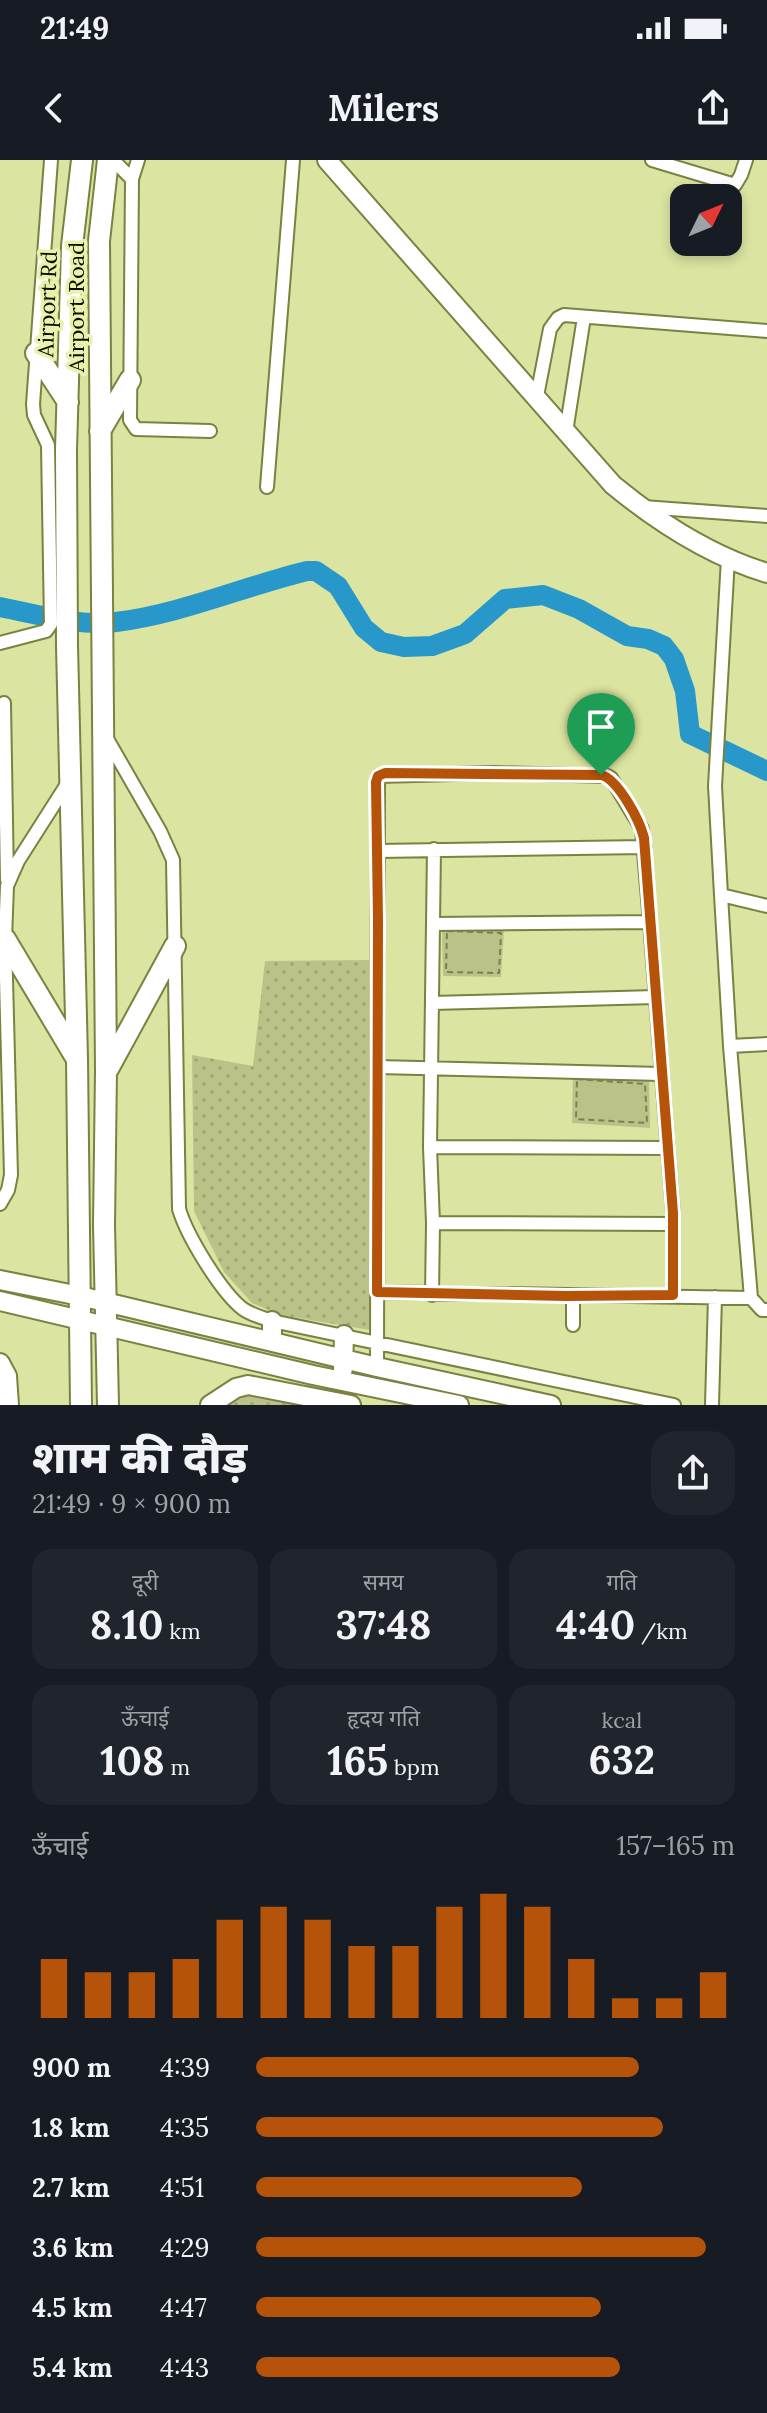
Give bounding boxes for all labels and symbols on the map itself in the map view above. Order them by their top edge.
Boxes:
north arrow [670,184,742,256]
street label: Airport Road [62,242,90,373]
street label: Airport Rd [31,250,63,359]
pin [567,693,635,775]

